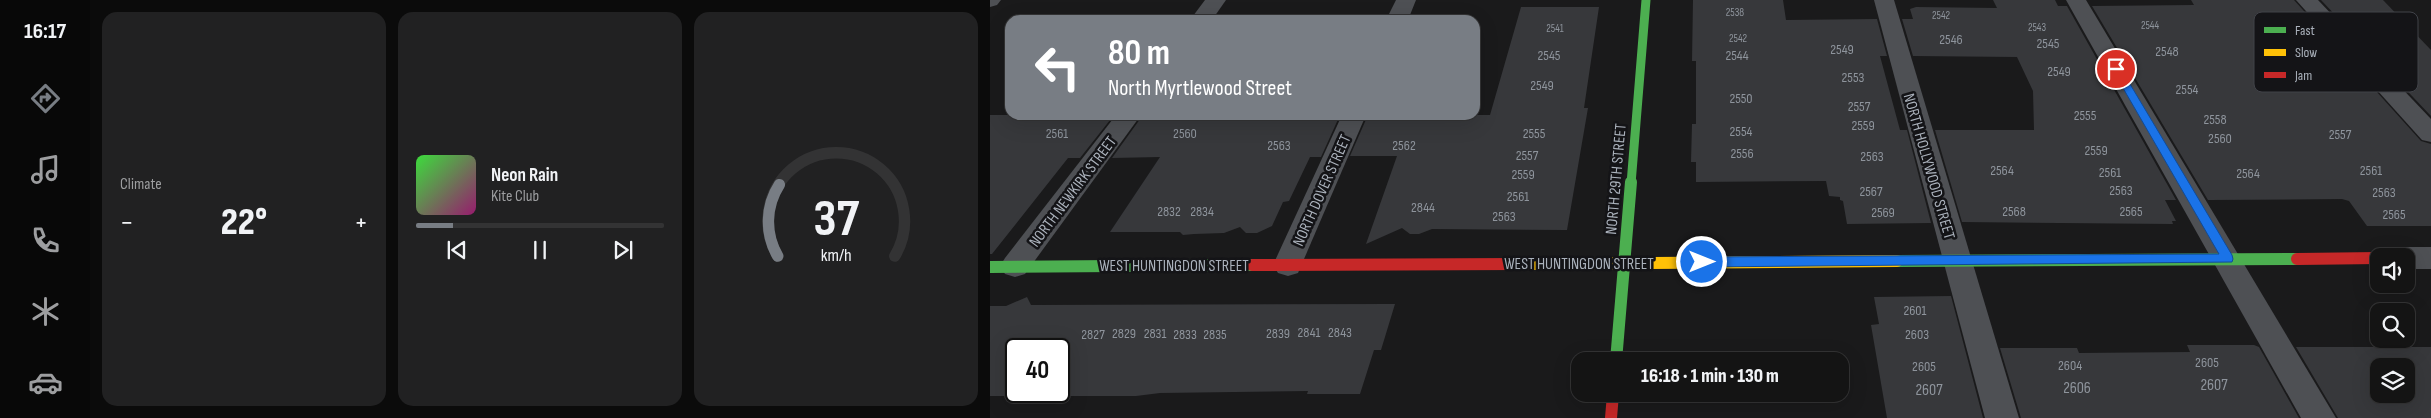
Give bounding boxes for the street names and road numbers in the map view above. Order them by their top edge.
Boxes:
street label: NORTH HOLLYWOOD STREET [1899,91,1959,242]
street label: NORTH 29TH STREET [1602,122,1631,236]
street label: NORTH DOVER STREET [1289,131,1356,249]
street label: NORTH NEWKIRK STREET [1025,132,1121,251]
street label: WEST HUNTINGDON STREET [1504,255,1654,274]
street label: WEST HUNTINGDON STREET [1099,257,1249,276]

